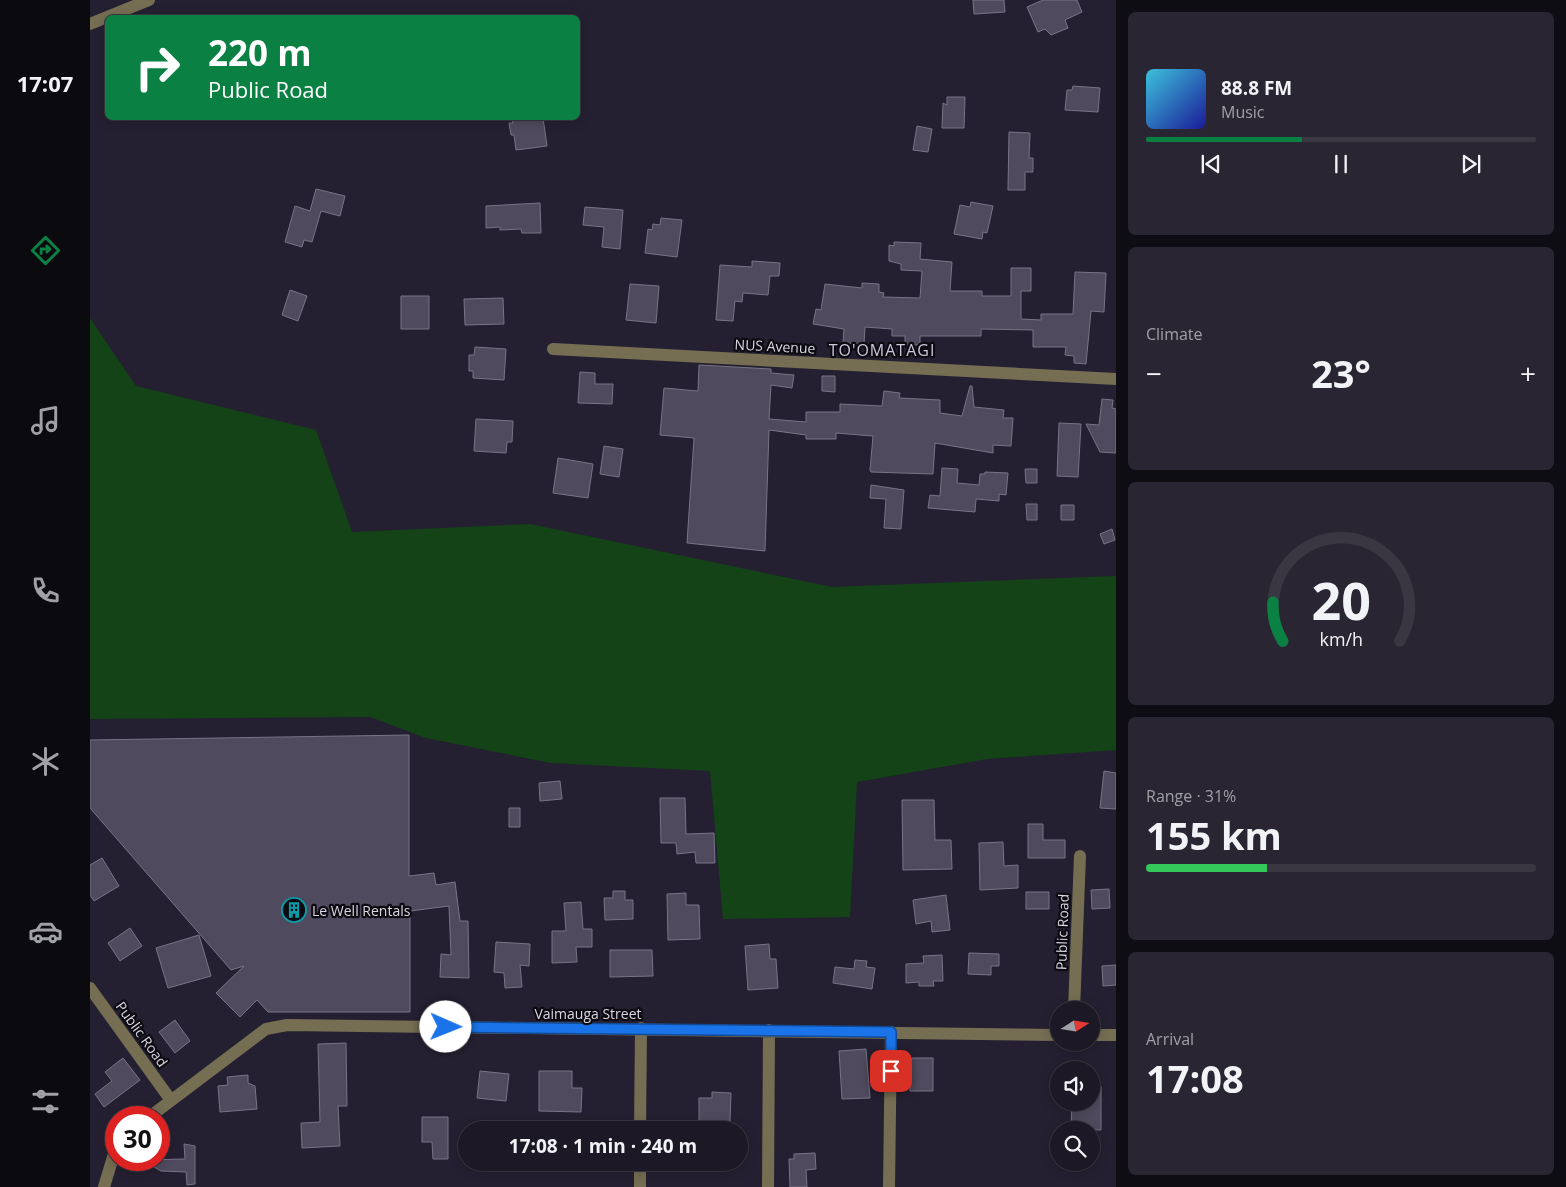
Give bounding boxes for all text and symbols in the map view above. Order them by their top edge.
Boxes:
text: 220 m [208,29,312,76]
icon: right [125,35,190,100]
text: 17:07 [17,68,73,98]
text: Public Road [208,74,328,104]
text: 88.8 FM [1221,75,1292,101]
text: Music [1221,101,1265,123]
icon: previous [1197,150,1225,178]
icon: pause [1327,150,1355,178]
icon: next [1457,150,1485,178]
icon: directions [28,233,63,268]
text: Climate [1146,323,1203,345]
street label: NUS Avenue [734,334,816,358]
district label: TO'OMATAGI [829,339,935,361]
text: 23° [1311,347,1371,399]
text: − [1146,354,1162,392]
text: + [1520,354,1536,392]
icon: music [28,403,63,438]
text: 20 [1311,564,1371,635]
icon: phone [28,573,63,608]
text: km/h [1319,627,1363,651]
icon: climate [28,744,63,779]
text: Range · 31% [1146,785,1236,807]
text: 155 km [1146,809,1282,861]
street label: Public Road [1051,893,1073,971]
building icon: Le Well Rentals [281,897,307,923]
place label: Le Well Rentals [312,901,411,920]
icon: car [28,914,63,949]
street label: Public Road [112,998,172,1070]
position arrow [419,1000,471,1052]
north arrow [1050,1001,1100,1051]
map controls [1050,1001,1100,1171]
street label: Vaimauga Street [534,1004,642,1023]
text: Arrival [1146,1028,1194,1050]
pin [870,1050,912,1092]
text: 17:08 [1146,1052,1244,1104]
icon: arrive [877,1057,905,1085]
button: sound [1050,1061,1100,1111]
icon: filters [28,1084,63,1119]
speed limit sign: 30 [105,1106,170,1171]
button: search [1050,1121,1100,1171]
text: 17:08 · 1 min · 240 m [509,1133,697,1159]

